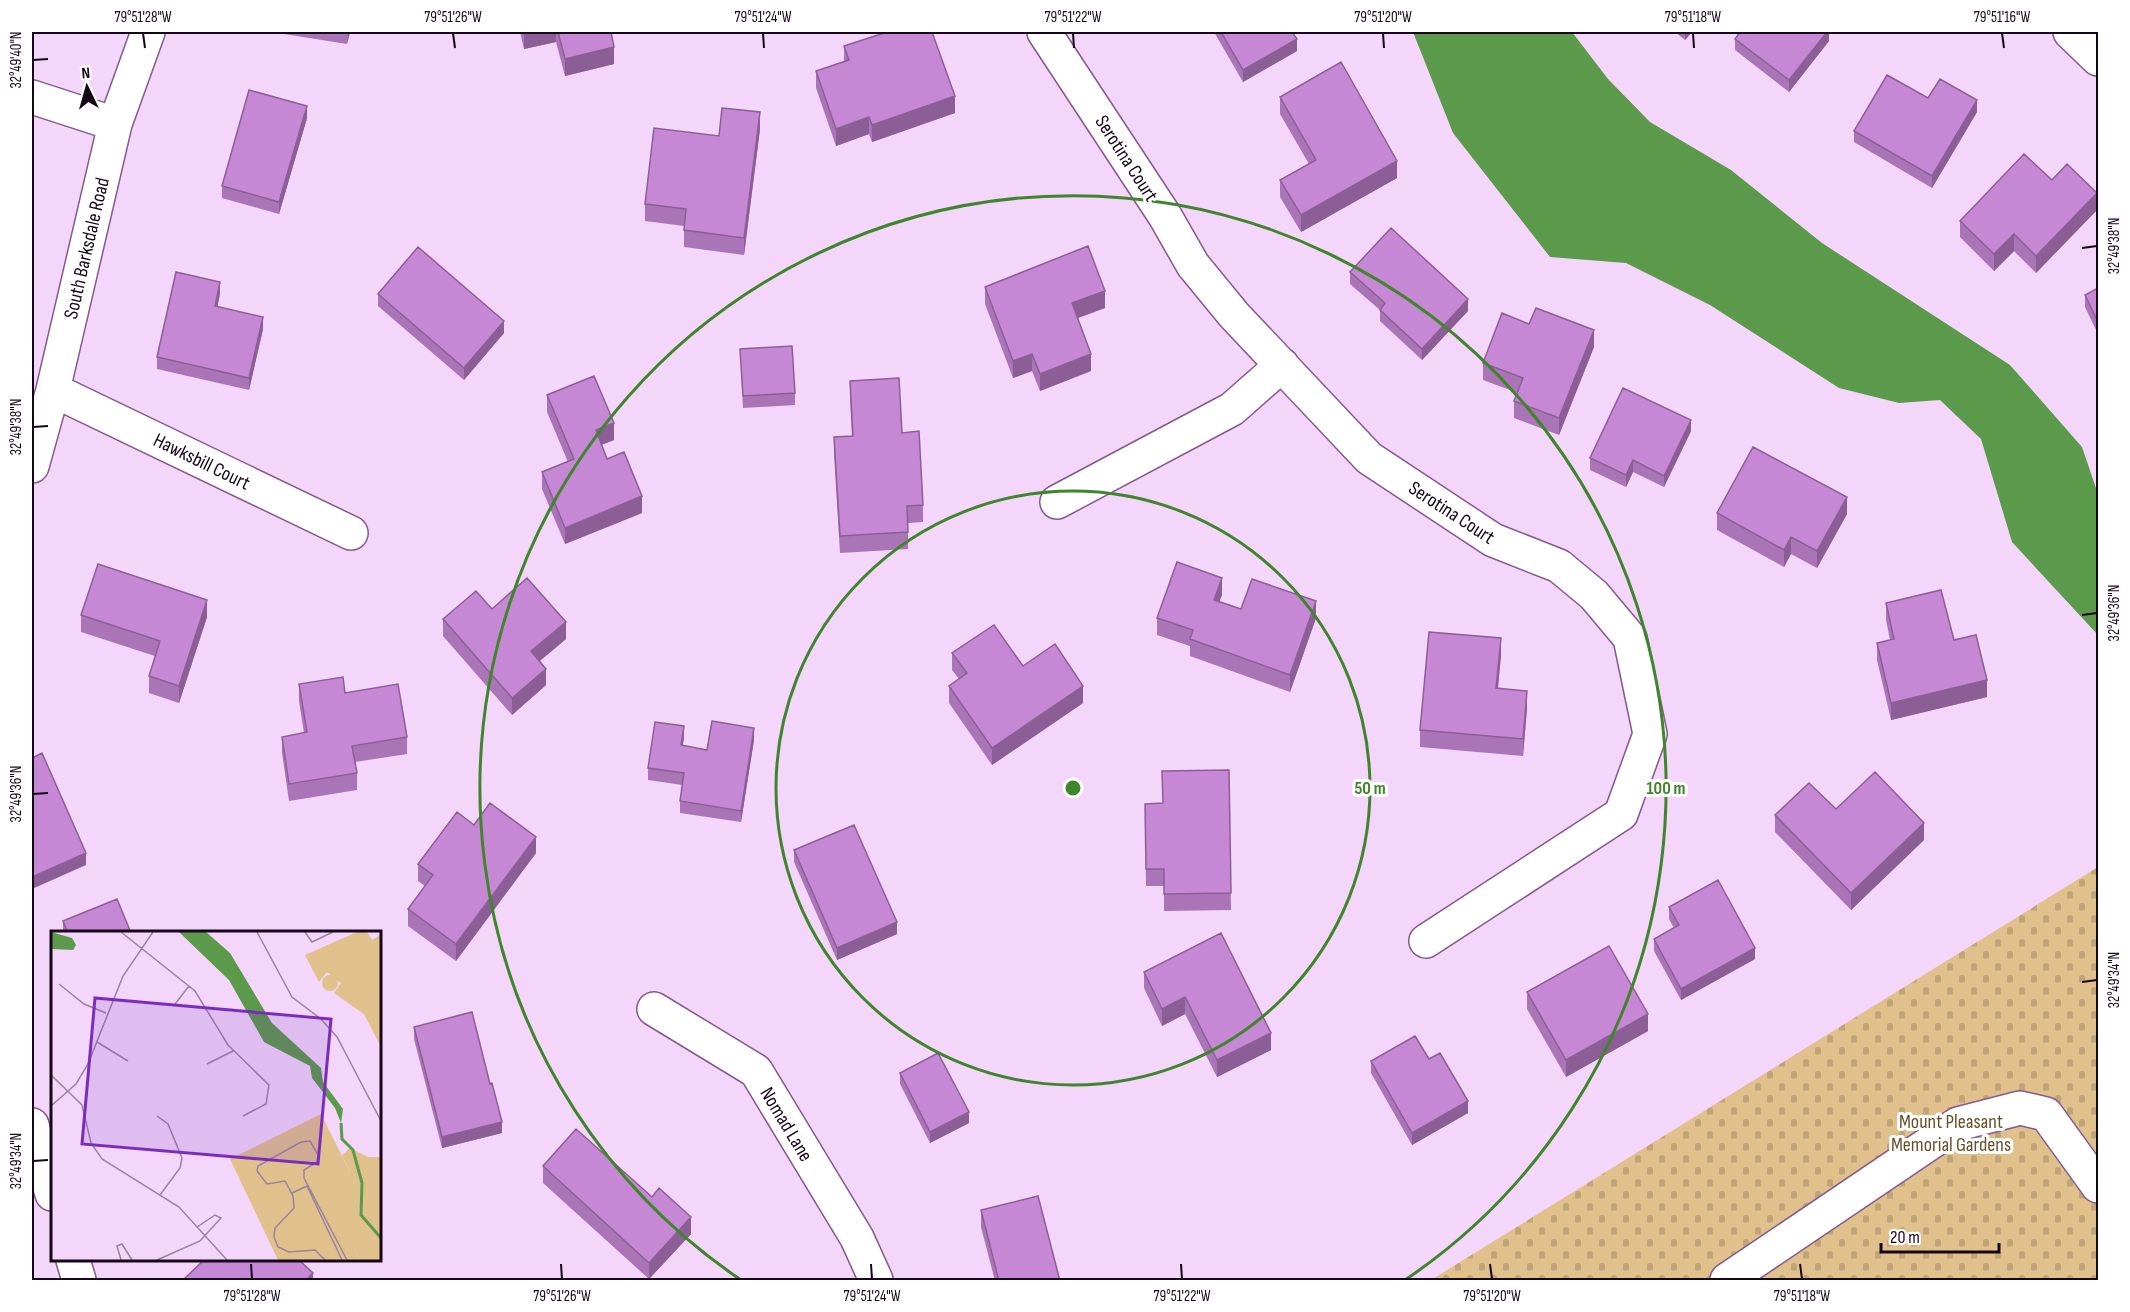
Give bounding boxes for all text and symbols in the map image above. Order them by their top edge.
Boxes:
text: 79°51'28"W [114,8,172,27]
text: 79°51'26"W [424,8,482,27]
text: 79°51'24"W [735,8,792,27]
text: 79°51'22"W [1045,8,1102,27]
text: 79°51'20"W [1354,8,1412,27]
text: 79°51'18"W [1665,8,1721,27]
text: 79°51'16"W [1974,8,2030,27]
text: 32°49'40"N [7,32,26,88]
north arrow [57,57,117,117]
text: N [81,64,91,83]
street label: Serotina Court [1089,111,1163,206]
street label: South Barksdale Road [59,175,115,321]
text: 32°49'38"N [2105,218,2124,274]
text: 32°49'38"N [7,399,26,455]
street label: Hawksbill Court [149,428,254,496]
street label: Serotina Court [1404,476,1499,550]
text: 32°49'36"N [2105,585,2124,641]
text: 32°49'36"N [7,766,26,822]
centre of rings [1063,778,1083,798]
text: 50 m [1354,778,1386,799]
text: 100 m [1647,778,1686,799]
inset map [51,931,381,1261]
text: 32°49'34"N [2105,952,2124,1008]
street label: Nomad Lane [755,1083,818,1166]
park label: Mount Pleasant Memorial Gardens [1891,1110,2011,1157]
text: 32°49'34"N [7,1133,26,1189]
scale bar [1881,1216,2000,1254]
text: 20 m [1890,1227,1920,1248]
text: 79°51'28"W [223,1287,281,1306]
text: 79°51'26"W [533,1287,591,1306]
text: 79°51'24"W [844,1287,901,1306]
text: 79°51'22"W [1154,1287,1211,1306]
text: 79°51'20"W [1463,1287,1521,1306]
text: 79°51'18"W [1774,1287,1830,1306]

